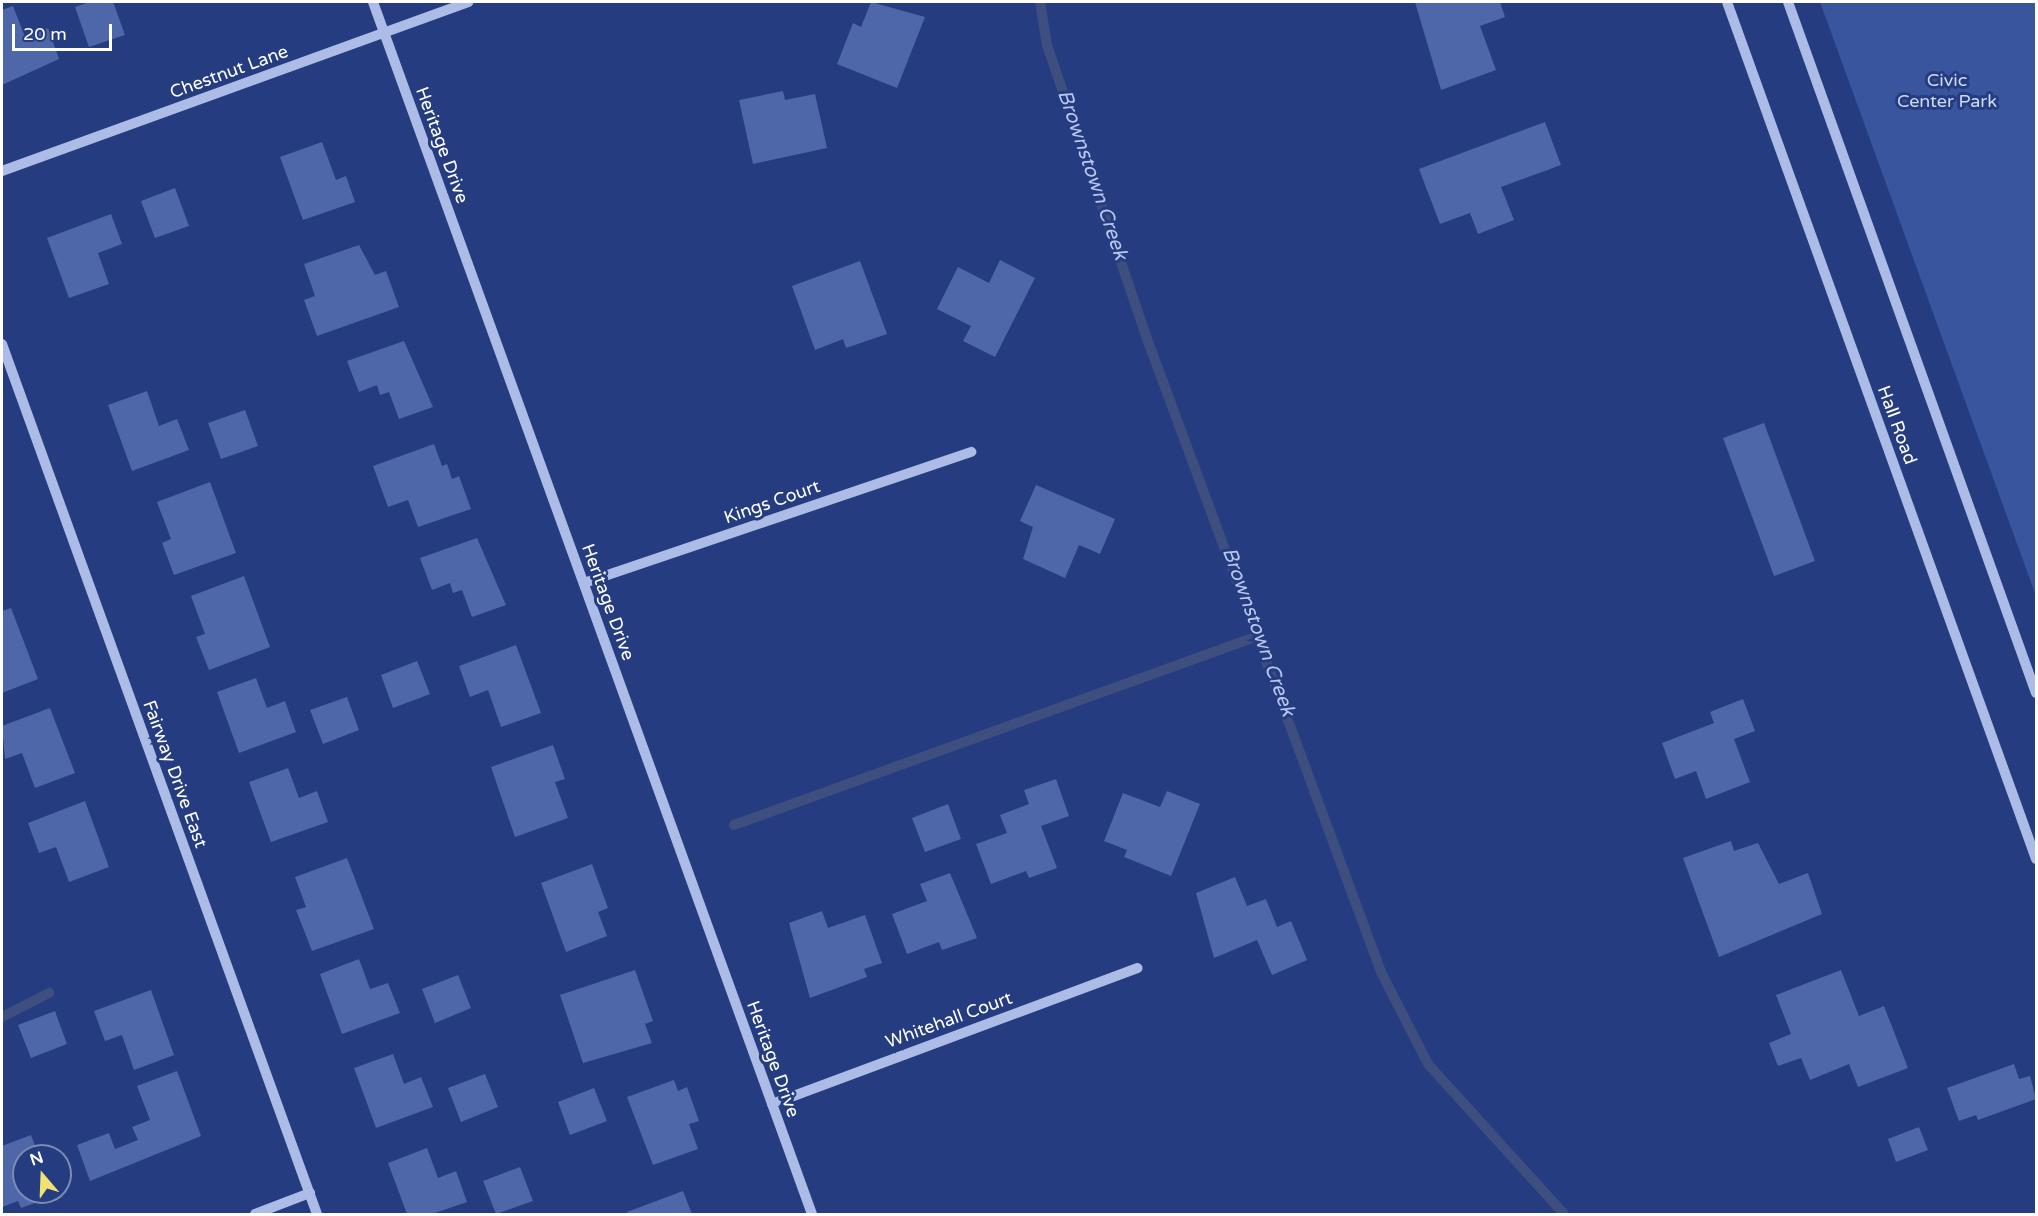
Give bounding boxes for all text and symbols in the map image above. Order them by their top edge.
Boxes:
scale bar [15,12,116,50]
text: 20 m [23,23,67,45]
street label: Chestnut Lane [167,41,291,103]
park label: Civic Center Park [1897,70,1997,112]
street label: Heritage Drive [411,84,473,206]
water label: Brownstown Creek [1052,87,1132,263]
street label: Hall Road [1873,383,1921,467]
street label: Kings Court [721,475,823,529]
street label: Heritage Drive [577,541,639,663]
water label: Brownstown Creek [1216,544,1300,720]
street label: Fairway Drive East [138,697,212,851]
street label: Whitehall Court [883,987,1015,1053]
street label: Heritage Drive [742,998,804,1120]
north arrow [12,1144,72,1204]
text: N [27,1147,46,1170]

